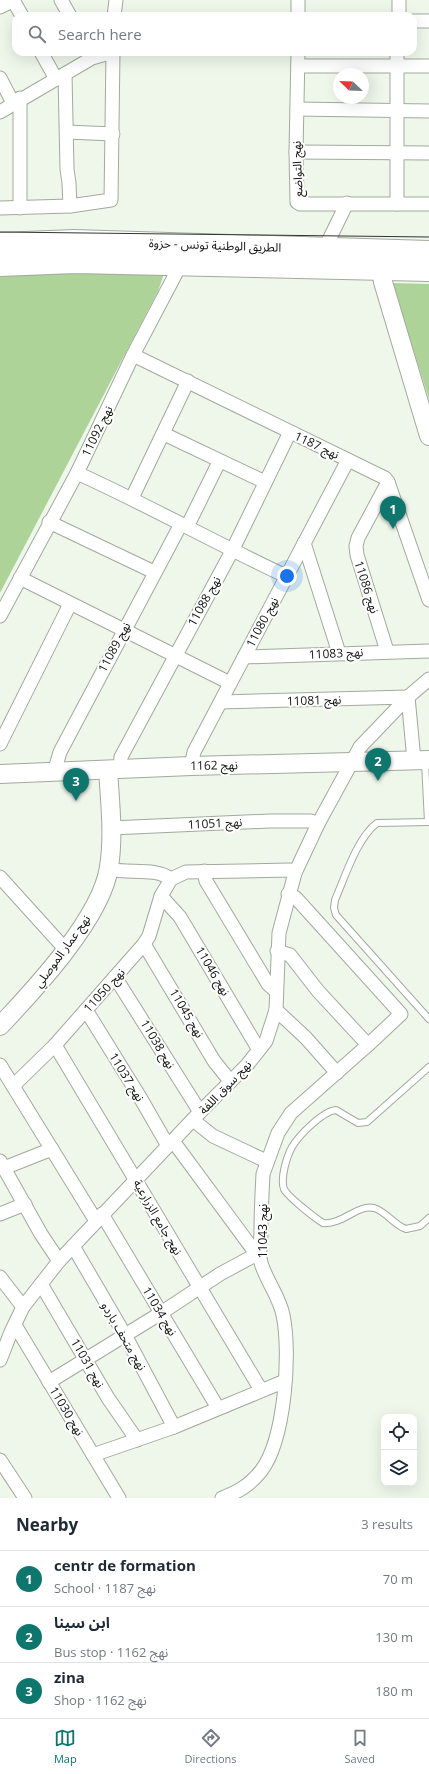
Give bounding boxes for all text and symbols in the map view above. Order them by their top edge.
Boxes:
search box [12,12,417,56]
icon: search [26,23,48,45]
text: Search here [58,24,142,44]
north arrow [333,68,369,104]
street label: نهج التواضع [288,140,307,197]
street label: الطريق الوطنية تونس - حزوة [149,234,282,256]
street label: نهج 11092 [77,403,117,460]
street label: نهج 1187 [291,427,342,464]
pin: 1 [380,496,406,529]
street label: نهج 11086 [350,558,384,616]
your location [277,566,297,586]
street label: نهج 11088 [183,573,226,629]
street label: نهج 11080 [242,594,283,651]
street label: نهج 11089 [94,619,135,676]
street label: نهج 11083 [308,643,364,664]
street label: نهج 11081 [286,691,342,710]
pin: 2 [365,748,391,781]
street label: نهج 1162 [190,756,238,775]
pin: 3 [63,768,89,801]
street label: نهج 11051 [187,813,243,834]
street label: نهج عمار الموصلي [30,911,96,992]
street label: نهج 11046 [191,943,234,999]
street label: نهج 11050 [79,964,129,1017]
street label: نهج 11045 [165,985,208,1041]
street label: نهج 11038 [136,1016,179,1072]
street label: نهج 11037 [104,1049,149,1105]
street label: نهج سوق اللفة [195,1056,256,1118]
street label: نهج جامع الزرارعية [129,1176,187,1258]
street label: نهج 11043 [254,1204,272,1258]
street label: نهج 11034 [138,1283,181,1339]
street label: نهج متحف باردو [97,1298,151,1374]
street label: نهج 11031 [66,1335,109,1391]
street label: نهج 11030 [45,1383,88,1439]
map controls [381,1414,417,1486]
button: locate [381,1414,417,1450]
button: layers [381,1450,417,1486]
text: Nearby [16,1513,78,1536]
text: 3 results [361,1515,413,1533]
text: centr de formation [54,1555,196,1575]
text: 1 [25,1570,33,1588]
text: 70 m [383,1570,413,1588]
text: School · نهج 1187 [54,1579,156,1597]
text: ابن سينا [54,1612,110,1632]
text: 2 [25,1628,33,1646]
text: 130 m [375,1628,413,1646]
text: Bus stop · نهج 1162 [54,1643,168,1661]
text: zina [54,1667,85,1687]
text: 3 [25,1682,33,1700]
text: 180 m [375,1682,413,1700]
text: Shop · نهج 1162 [54,1691,147,1709]
tab: Map [54,1727,77,1766]
tab: Directions [185,1727,237,1766]
tab: Saved [344,1727,375,1766]

